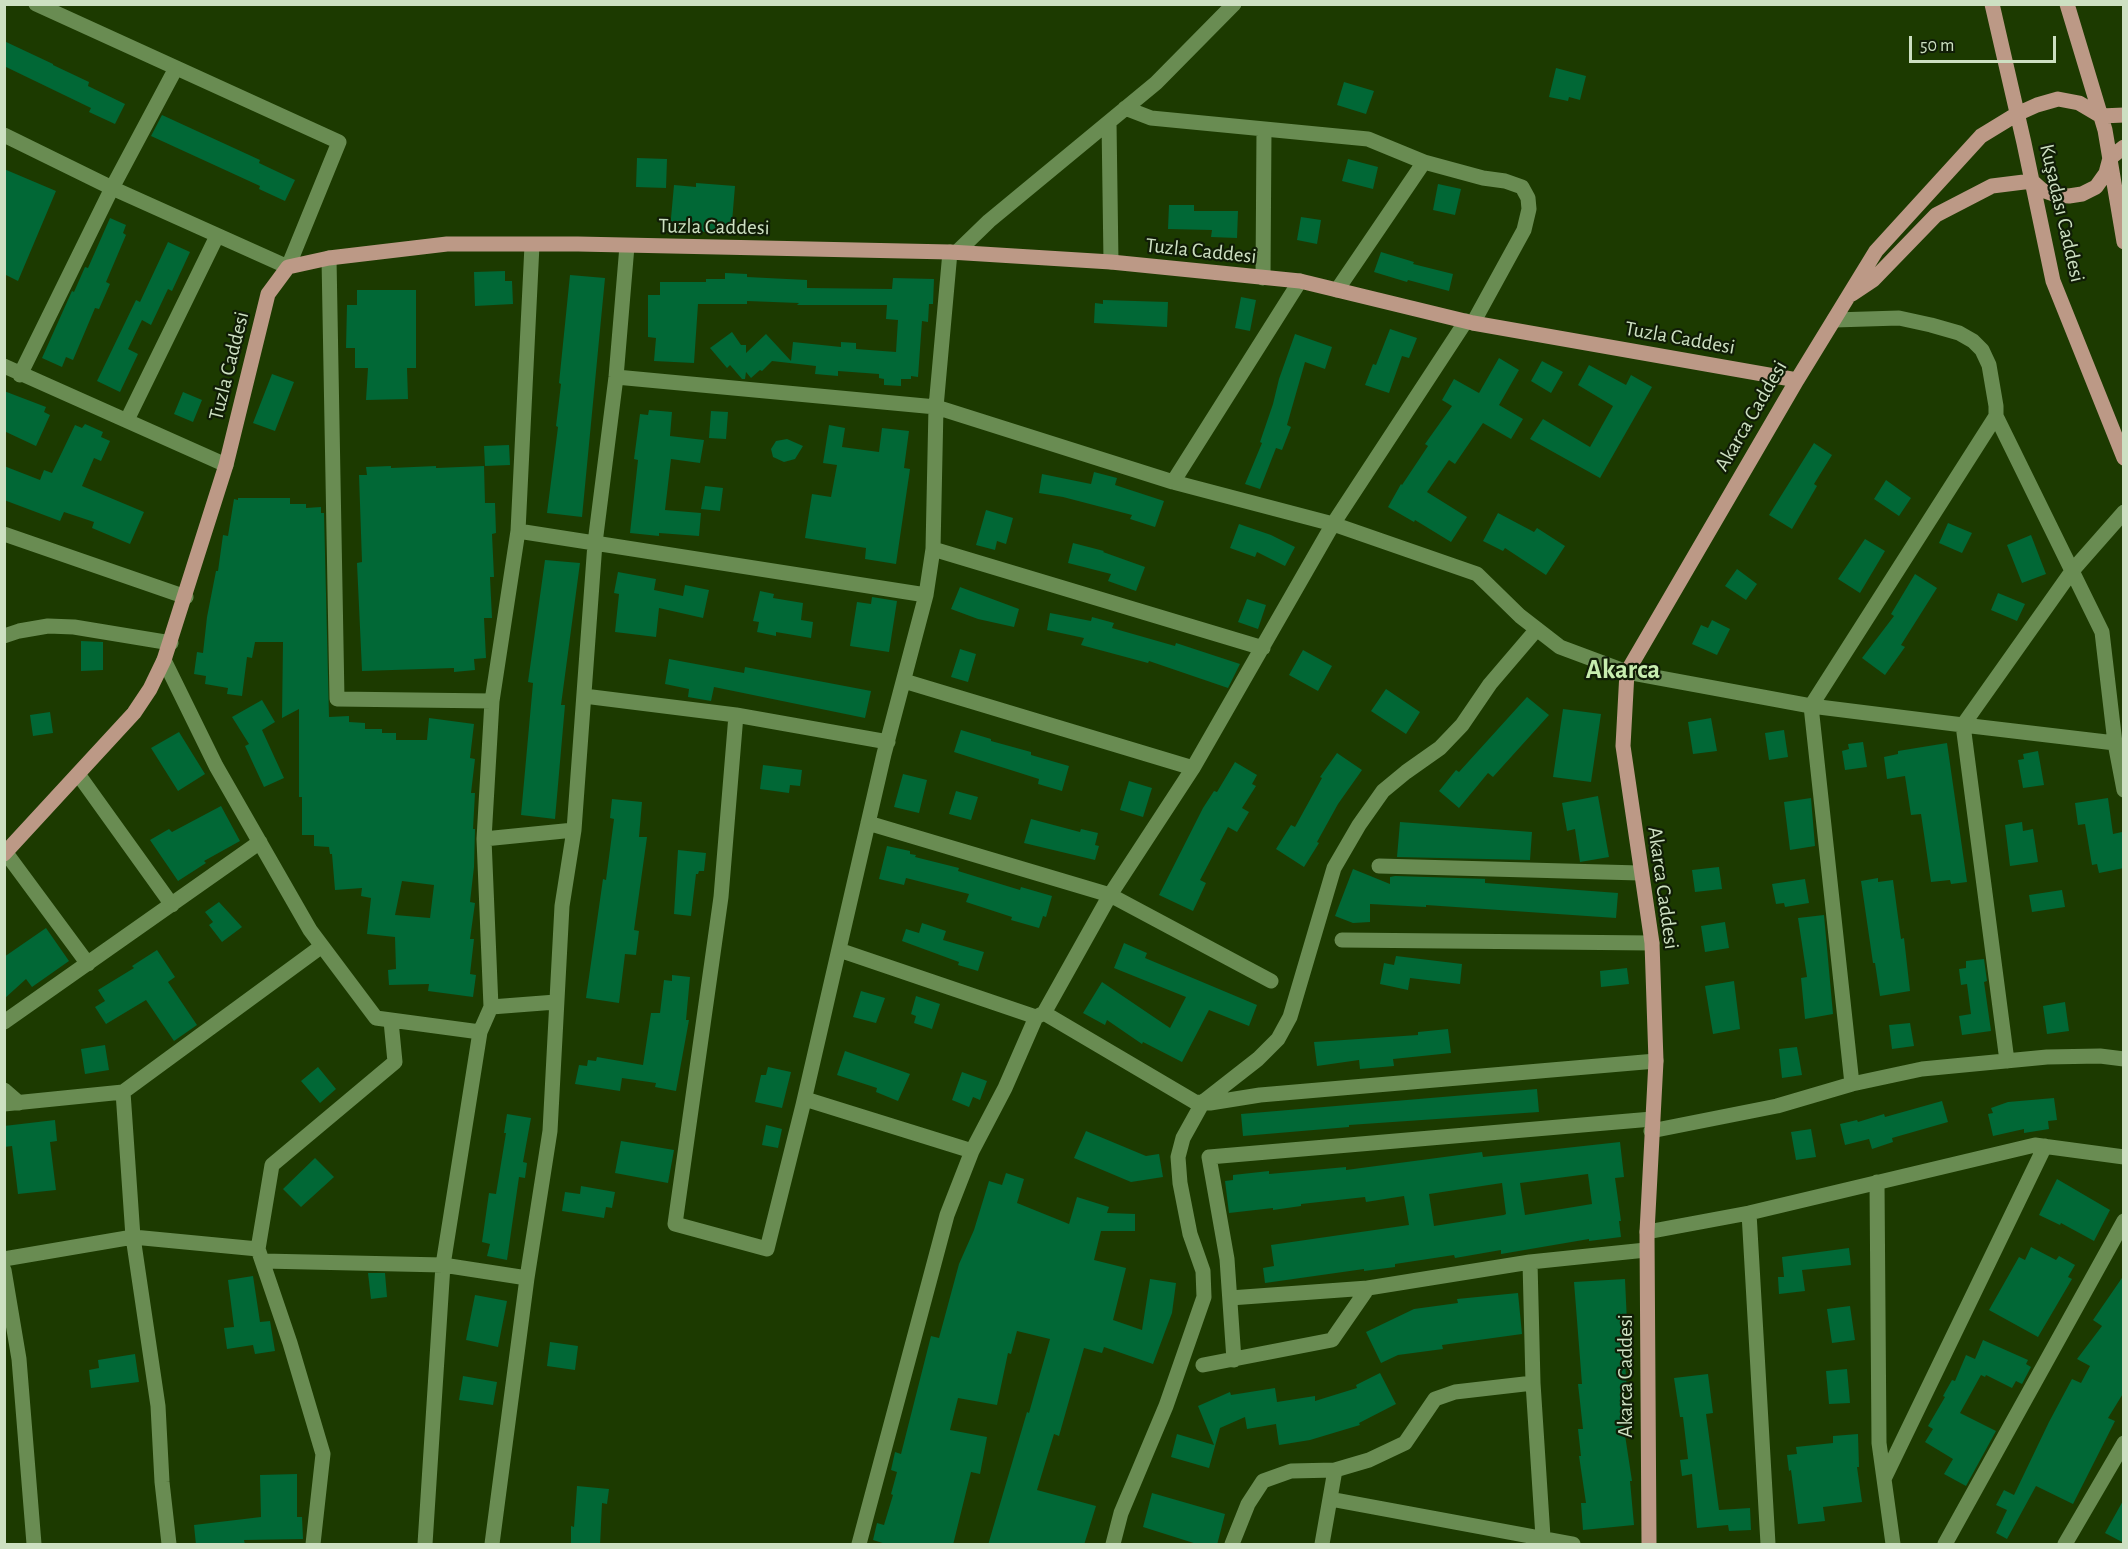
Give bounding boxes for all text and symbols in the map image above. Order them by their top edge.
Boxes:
scale bar [1912,24,2059,62]
text: 50 m [1920,37,1954,55]
street label: Kuşadası Caddesi [2034,141,2090,285]
street label: Tuzla Caddesi [658,213,770,241]
street label: Tuzla Caddesi [1144,233,1258,269]
street label: Tuzla Caddesi [203,309,255,423]
street label: Tuzla Caddesi [1623,316,1737,360]
street label: Akarca Caddesi [1709,356,1793,476]
district label: Akarca [1586,654,1660,686]
street label: Akarca Caddesi [1642,825,1684,951]
street label: Akarca Caddesi [1613,1314,1639,1438]

